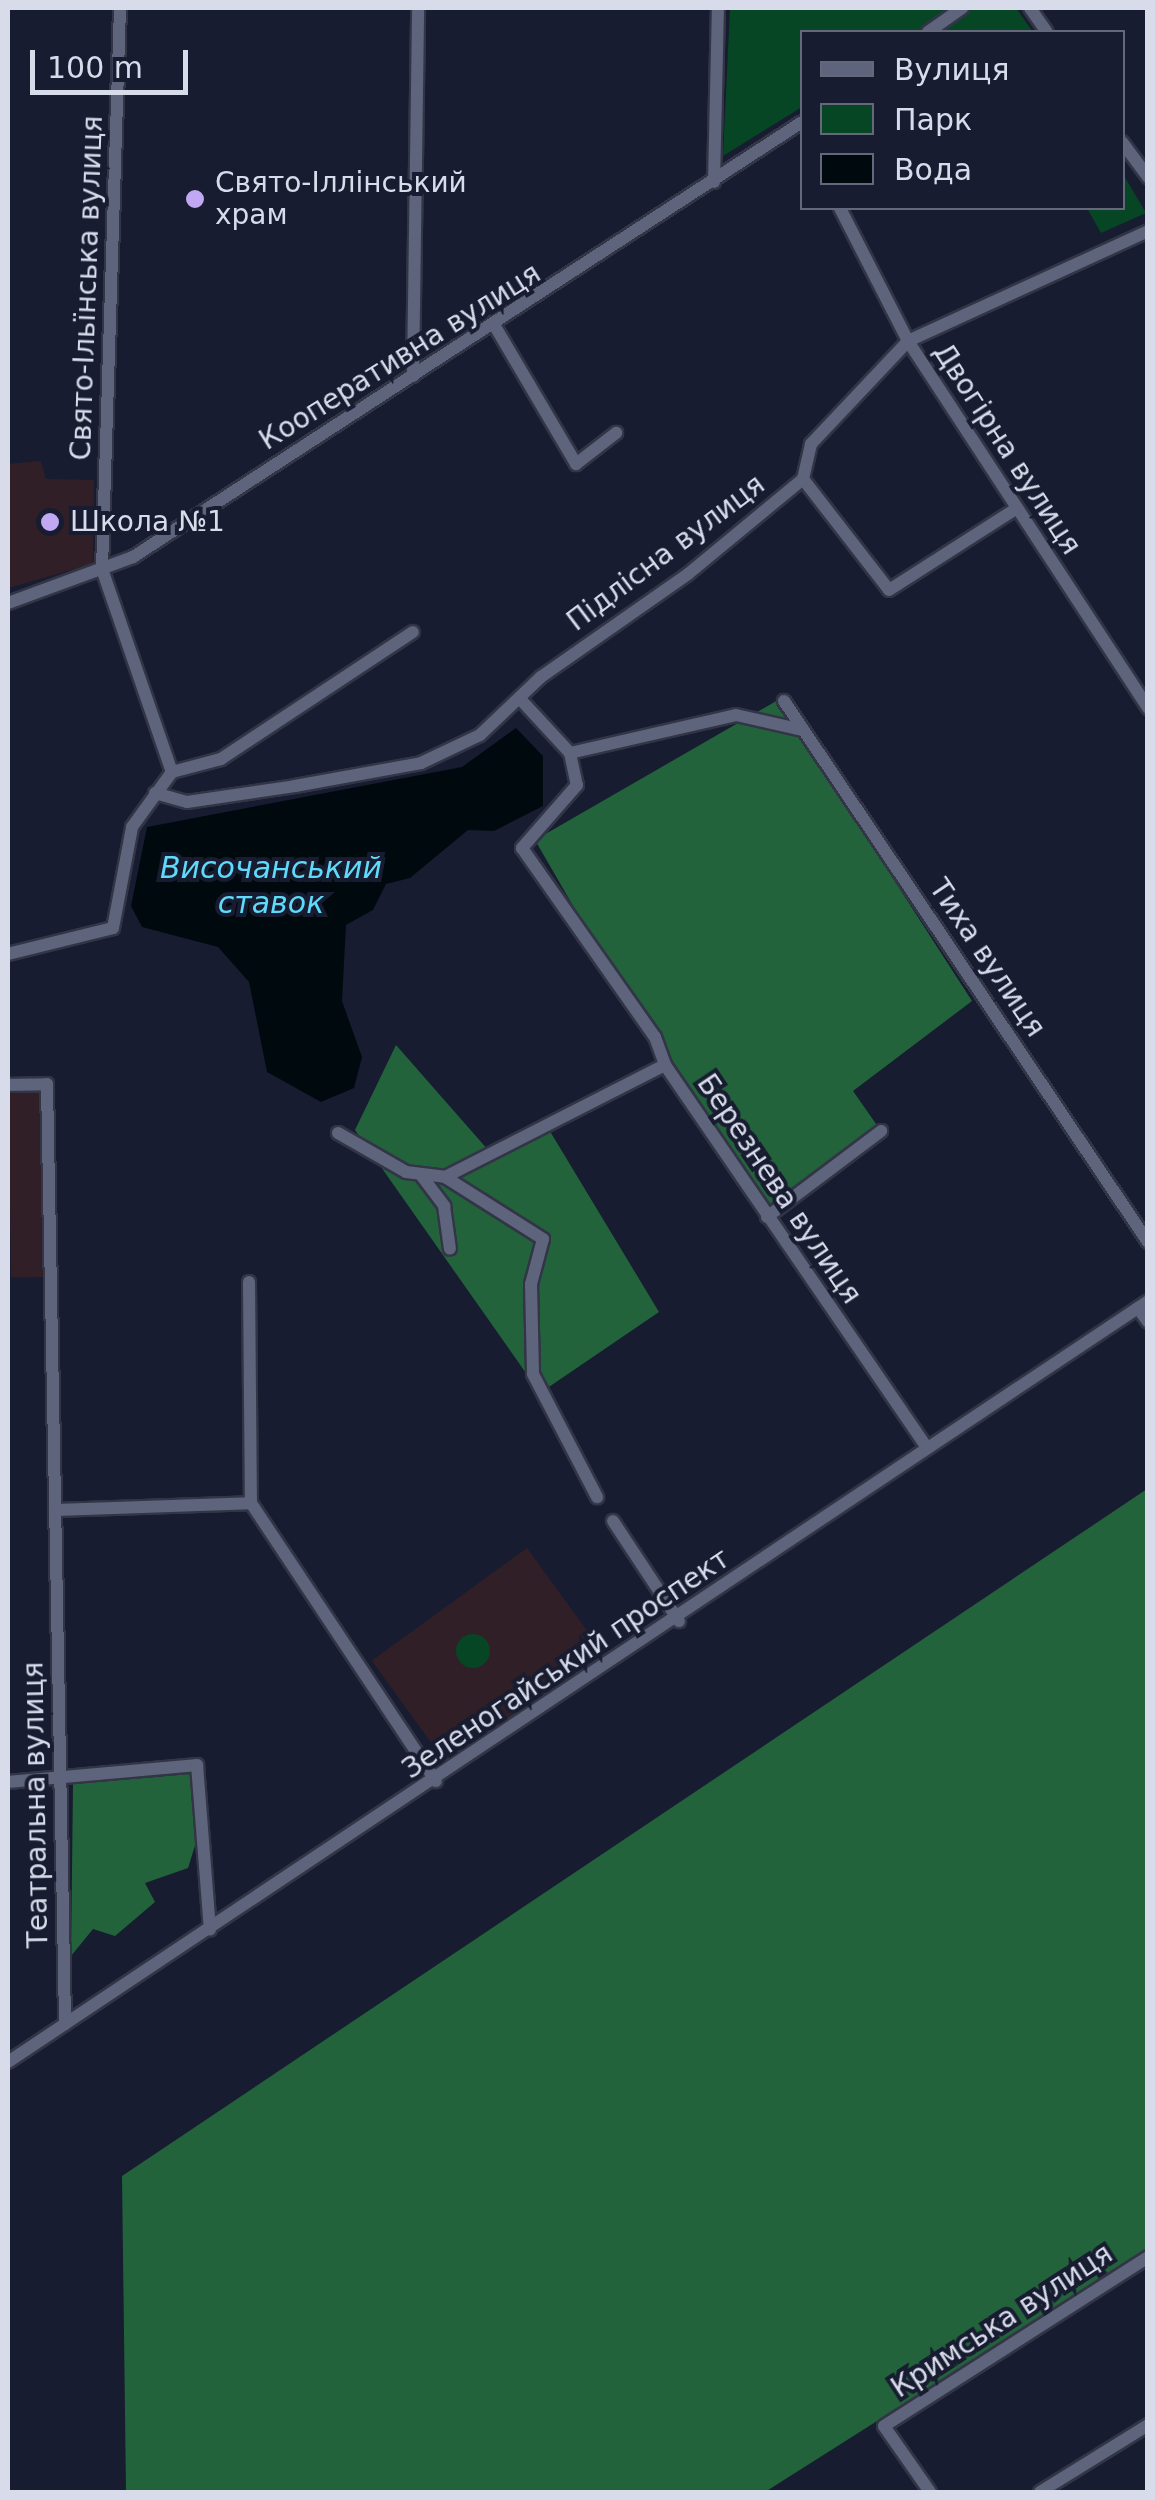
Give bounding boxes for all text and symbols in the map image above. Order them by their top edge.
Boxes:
scale bar [35,30,192,92]
legend [800,30,1125,210]
text: 100 m [47,50,143,85]
text: Вулиця [894,52,1009,87]
text: Парк [894,102,972,137]
street label: Свято-Ільїнська вулиця [64,115,110,461]
text: Вода [894,152,972,187]
place label: Свято-Іллінський храм [215,166,467,232]
marker: Свято-Іллінський храм [184,188,206,210]
street label: Кооперативна вулиця [253,257,547,457]
street label: Двогірна вулиця [926,337,1088,561]
street label: Підлісна вулиця [561,468,771,638]
place label: Школа №1 [70,505,225,539]
marker: Школа №1 [39,511,61,533]
water label: Височанський ставок [160,850,382,920]
street label: Тиха вулиця [922,873,1052,1043]
street label: Березнева вулиця [690,1068,868,1310]
street label: Зеленогайський проспект [396,1542,736,1786]
street label: Театральна вулиця [17,1661,55,1949]
street label: Кримська вулиця [885,2237,1119,2405]

